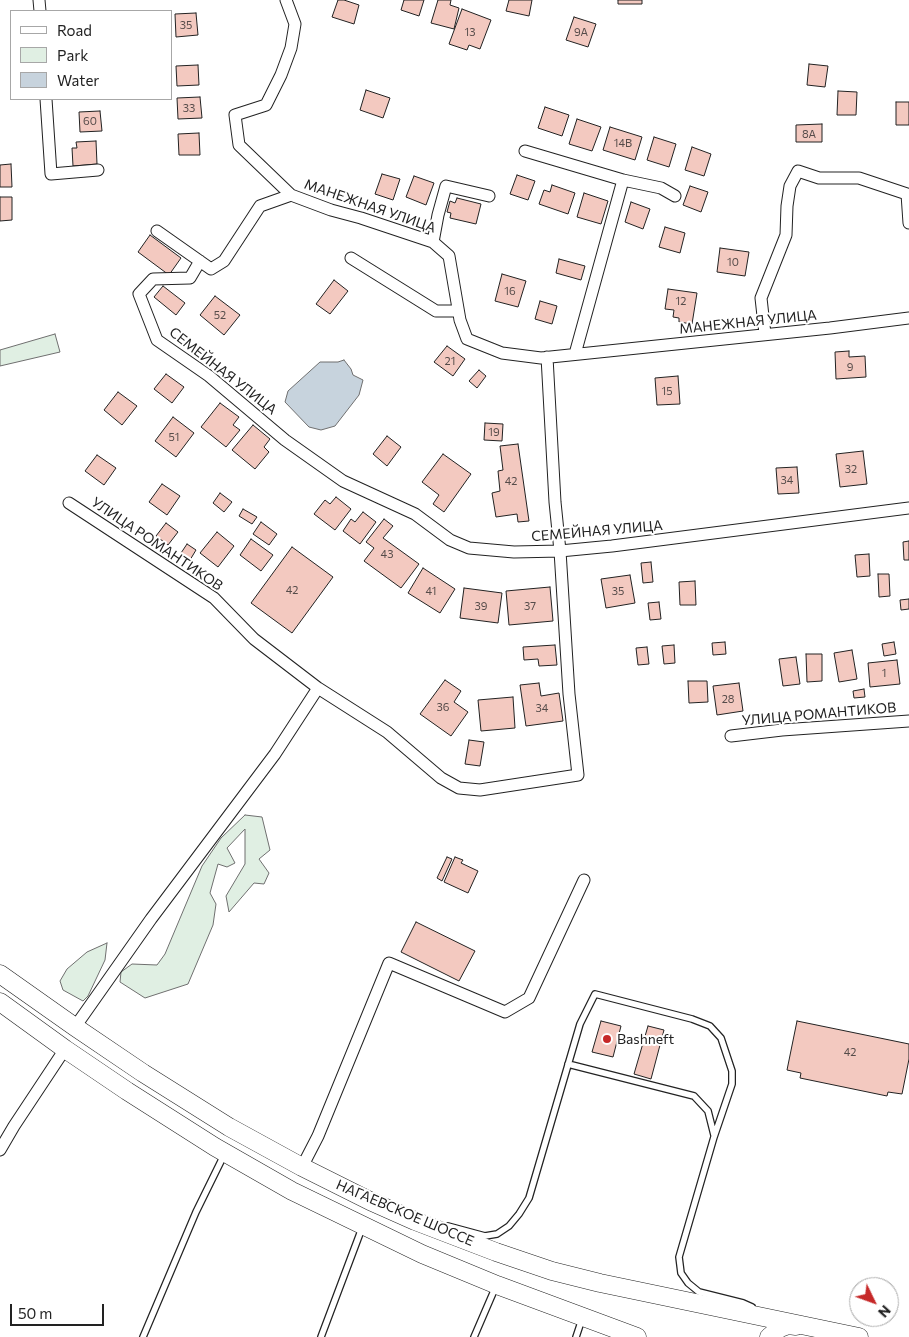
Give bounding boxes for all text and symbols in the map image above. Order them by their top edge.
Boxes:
legend [10,10,172,100]
house number: 35 [180,18,192,32]
text: Road [57,21,92,39]
house number: 13 [465,25,475,39]
house number: 9А [574,25,588,39]
text: Park [57,46,88,64]
text: Water [57,71,99,89]
house number: 33 [183,101,195,115]
house number: 60 [83,114,97,128]
house number: 8А [802,127,816,141]
house number: 14В [614,136,632,150]
street label: МАНЕЖНАЯ УЛИЦА [302,176,438,236]
house number: 10 [727,255,739,269]
house number: 16 [504,284,516,298]
house number: 12 [676,294,686,308]
street label: МАНЕЖНАЯ УЛИЦА [678,306,818,338]
house number: 52 [214,308,226,322]
street label: СЕМЕЙНАЯ УЛИЦА [166,324,280,418]
house number: 21 [445,354,455,368]
house number: 9 [847,360,853,374]
house number: 15 [661,384,673,398]
house number: 19 [488,425,500,439]
house number: 51 [168,430,180,444]
house number: 32 [845,462,857,476]
house number: 34 [781,473,793,487]
house number: 42 [505,474,517,488]
street label: УЛИЦА РОМАНТИКОВ [88,494,226,594]
street label: СЕМЕЙНАЯ УЛИЦА [531,517,663,545]
house number: 43 [381,547,393,561]
house number: 42 [286,583,298,597]
house number: 41 [426,584,436,598]
house number: 35 [612,584,624,598]
house number: 39 [475,599,487,613]
house number: 37 [524,599,536,613]
house number: 1 [882,666,886,680]
house number: 28 [722,692,734,706]
street label: УЛИЦА РОМАНТИКОВ [741,699,897,729]
house number: 36 [437,700,449,714]
house number: 34 [536,701,548,715]
place label: Bashneft [617,1031,674,1047]
marker: Bashneft [601,1033,613,1045]
house number: 42 [844,1045,856,1059]
street label: НАГАЕВСКОЕ ШОССЕ [333,1176,477,1250]
north arrow [849,1277,899,1327]
scale bar [12,1294,106,1326]
text: N [875,1302,895,1321]
text: 50 m [18,1304,52,1322]

